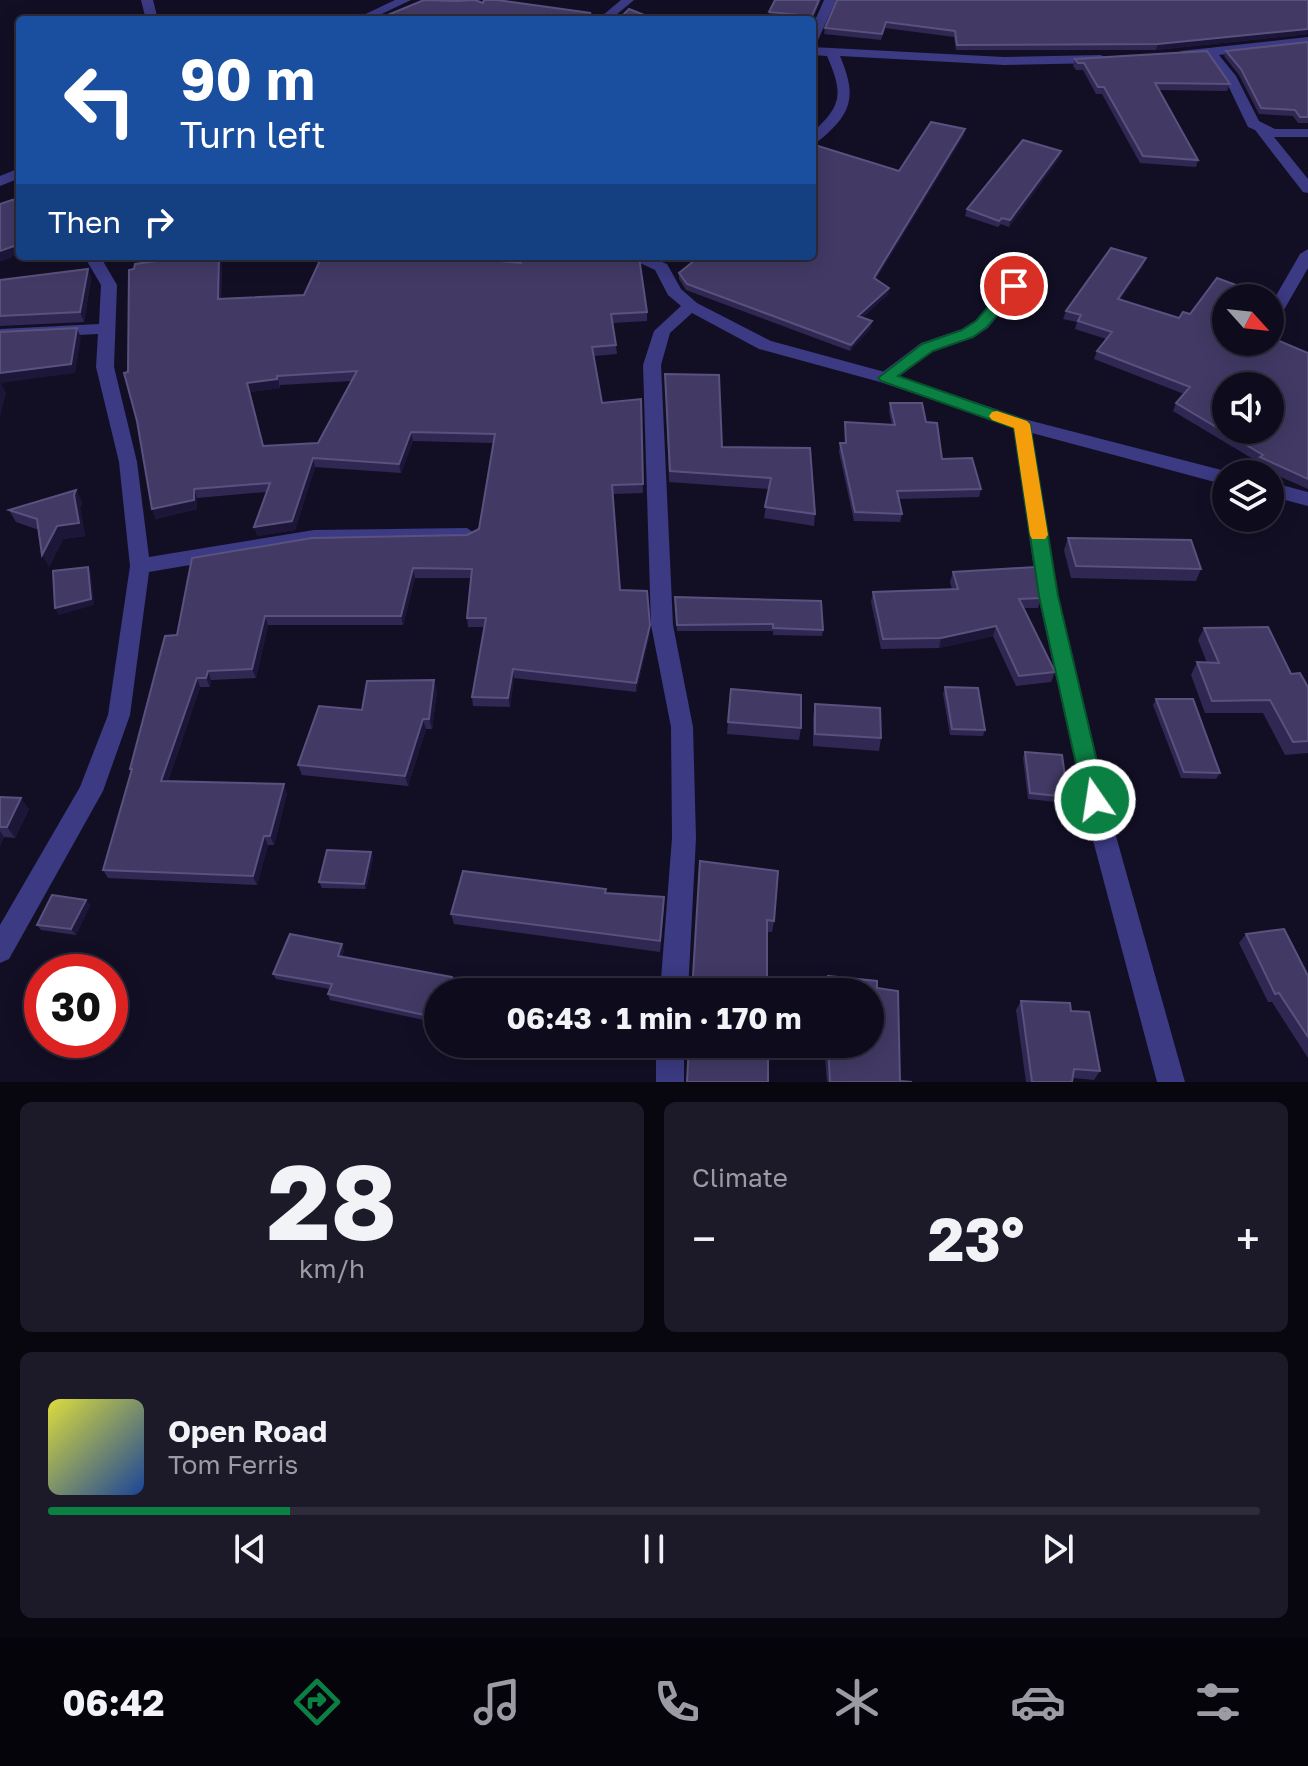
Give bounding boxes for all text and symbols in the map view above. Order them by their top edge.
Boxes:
text: 90 m [180,45,315,112]
icon: left [48,48,152,152]
text: Turn left [180,113,326,156]
icon: right [137,200,181,244]
text: Then [48,204,121,240]
pin [980,252,1048,320]
icon: arrive [992,264,1036,308]
north arrow [1212,284,1284,356]
map controls [1212,284,1284,532]
button: sound [1212,372,1284,444]
button: layers [1212,460,1284,532]
position arrow [1053,758,1137,842]
speed limit sign: 30 [24,954,128,1058]
text: 06:43 · 1 min · 170 m [506,1000,802,1036]
text: 28 [267,1138,397,1263]
text: Climate [692,1162,788,1193]
text: 23° [928,1202,1024,1274]
text: − [692,1212,716,1265]
text: + [1236,1212,1260,1265]
text: km/h [299,1253,365,1284]
text: Open Road [168,1413,327,1449]
text: Tom Ferris [168,1449,298,1480]
icon: previous [228,1527,272,1571]
icon: pause [632,1527,676,1571]
icon: next [1036,1527,1080,1571]
icon: directions [289,1674,345,1730]
icon: music [469,1674,525,1730]
icon: phone [649,1674,705,1730]
icon: climate [829,1674,885,1730]
icon: car [1010,1674,1066,1730]
icon: filters [1190,1674,1246,1730]
text: 06:42 [62,1681,164,1724]

